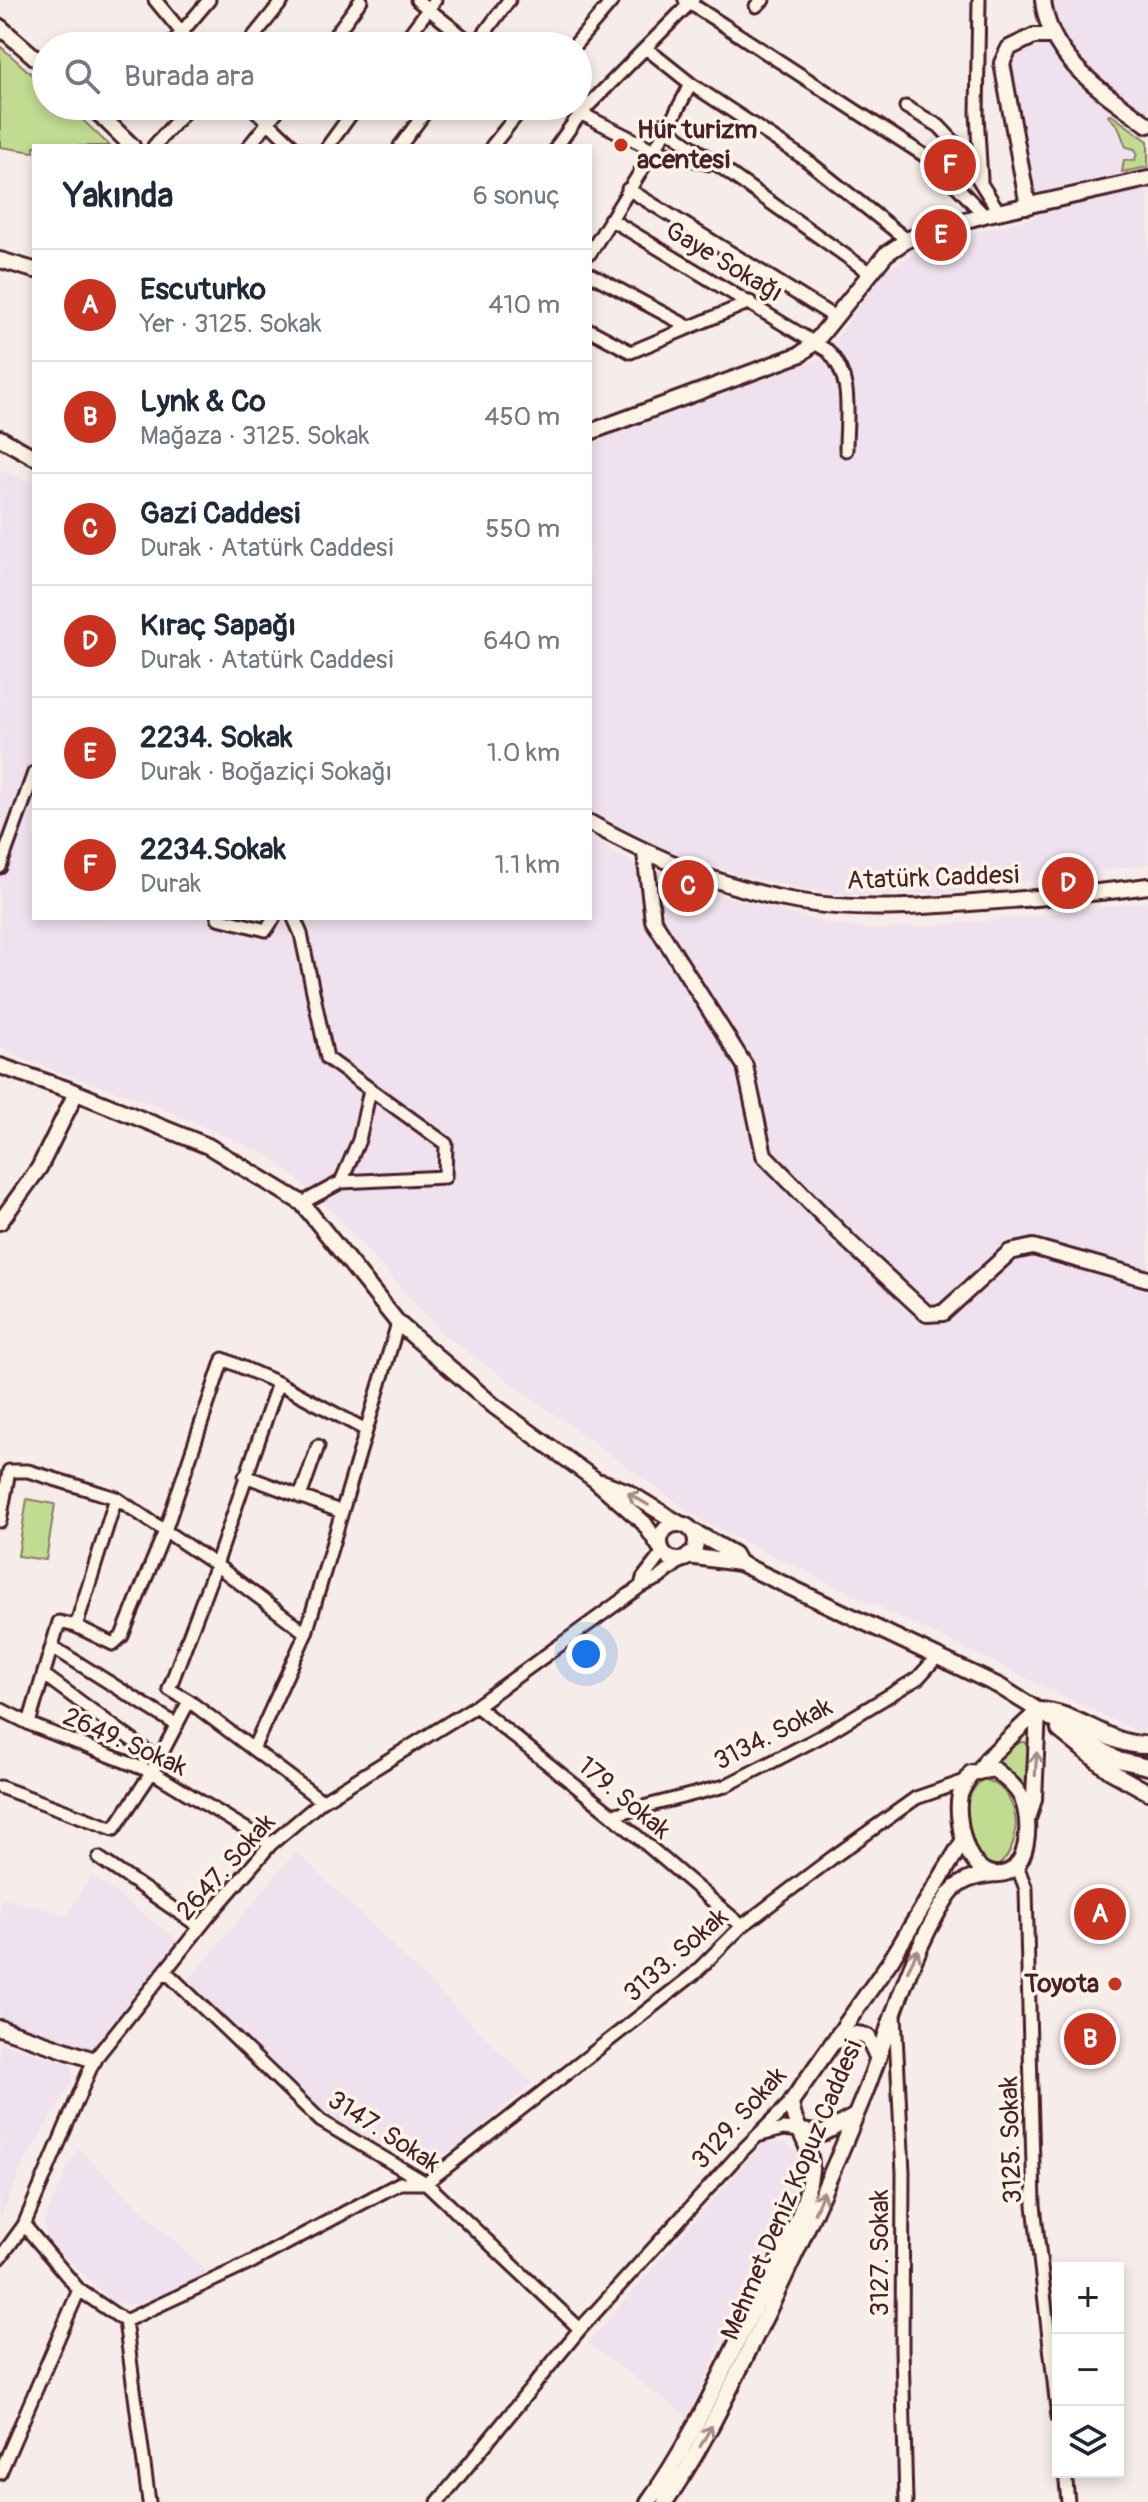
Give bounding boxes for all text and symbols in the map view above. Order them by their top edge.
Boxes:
search box [32,32,592,120]
icon: search [60,54,104,98]
text: Burada ara [124,58,255,95]
place label: Hür turizm acentesi [637,114,757,176]
pin: F [924,135,976,195]
marker: Hür turizm acentesi [612,136,630,154]
text: Yakında [64,175,173,218]
text: 6 sonuç [473,180,560,212]
pin: E [915,205,967,265]
street label: Gaye Sokağı [659,214,789,310]
text: Escuturko [140,271,266,308]
text: A [82,289,98,321]
text: 410 m [488,289,560,321]
text: Yer · 3125. Sokak [140,308,322,340]
text: Lynk & Co [140,383,266,420]
text: B [83,401,97,433]
text: 450 m [484,401,560,433]
text: Mağaza · 3125. Sokak [140,420,369,452]
text: Gazi Caddesi [140,495,300,532]
text: C [82,513,98,545]
text: 550 m [485,513,560,545]
text: Durak · Atatürk Caddesi [140,532,393,564]
text: Kıraç Sapağı [140,607,296,644]
text: D [82,625,98,657]
text: 640 m [483,625,560,657]
text: Durak · Atatürk Caddesi [140,644,393,676]
text: 2234. Sokak [140,719,292,756]
text: E [83,737,97,769]
text: 1.0 km [487,737,560,769]
text: Durak · Boğaziçi Sokağı [140,756,392,788]
text: 2234.Sokak [140,831,286,868]
text: F [82,849,98,881]
text: 1.1 km [494,849,560,881]
pin: D [1042,853,1094,913]
pin: C [662,856,714,916]
street label: Atatürk Caddesi [846,859,1020,897]
text: Durak [140,868,201,900]
one-way arrow [627,1490,650,1506]
your location [566,1634,606,1674]
street label: 3134. Sokak [708,1691,838,1777]
street label: 2649. Sokak [58,1700,192,1784]
street label: 179. Sokak [571,1750,677,1846]
one-way arrow [1029,1751,1044,1778]
street label: 2647. Sokak [170,1807,282,1927]
pin: A [1074,1884,1126,1944]
street label: 3133. Sokak [617,1901,735,2009]
one-way arrow [906,1948,922,1972]
place label: Toyota [1023,1968,1099,2000]
marker: Toyota [1106,1975,1124,1993]
pin: B [1064,2009,1116,2069]
street label: Mehmet Deniz Kopuz Caddesi [714,2035,870,2345]
street label: 3129. Sokak [685,2060,793,2176]
street label: 3125. Sokak [993,2076,1029,2204]
street label: 3147. Sokak [322,2084,446,2180]
street label: 3127. Sokak [864,2189,896,2317]
one-way arrow [812,2190,827,2215]
map controls [1052,2262,1124,2478]
button: + [1052,2262,1124,2334]
button: − [1052,2334,1124,2406]
button: layers [1052,2406,1124,2478]
one-way arrow [698,2425,714,2448]

